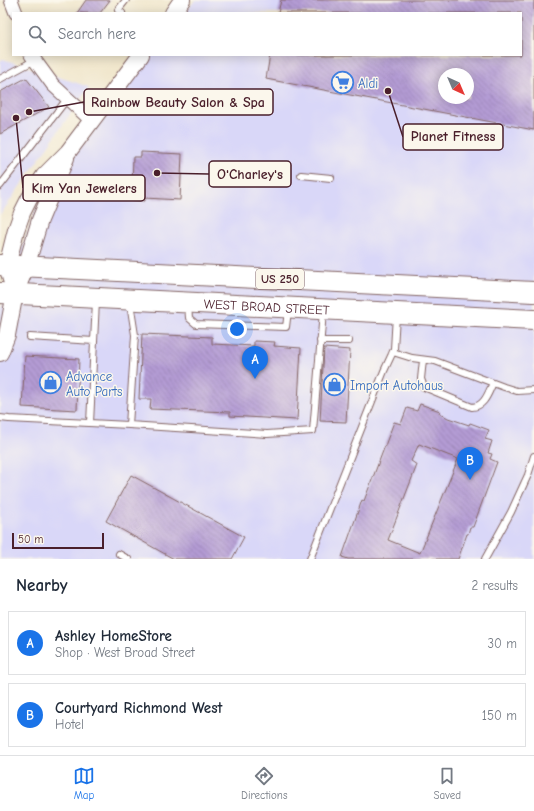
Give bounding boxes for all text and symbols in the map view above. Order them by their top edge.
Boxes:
search box [12,12,522,56]
icon: search [26,23,48,45]
text: Search here [58,25,136,43]
north arrow [438,68,474,104]
supermarket icon: Aldi [329,70,355,96]
place label: Aldi [358,76,378,91]
callout: Rainbow Beauty Salon & Spa [84,89,273,115]
text: Rainbow Beauty Salon & Spa [91,94,265,111]
callout: Planet Fitness [403,124,503,150]
text: Planet Fitness [411,128,495,145]
callout: O'Charley's [209,161,291,187]
text: O'Charley's [217,166,283,183]
callout: Kim Yan Jewelers [23,175,145,201]
text: Kim Yan Jewelers [31,180,137,197]
road number: US 250 [256,269,304,289]
street label: WEST BROAD STREET [203,296,330,318]
your location [227,319,247,339]
pin: A [242,346,268,379]
place label: Advance Auto Parts [66,369,123,399]
shop icon: Advance Auto Parts [38,370,64,396]
shop icon: Import Autohaus [322,372,348,398]
place label: Import Autohaus [350,378,443,393]
pin: B [457,447,483,480]
scale bar [12,531,104,550]
text: 50 m [18,533,43,546]
text: Nearby [16,576,67,595]
text: 2 results [471,578,518,593]
text: Ashley HomeStore [55,627,172,645]
text: A [26,636,34,651]
text: 30 m [487,636,517,651]
text: Shop · West Broad Street [55,645,195,660]
text: Courtyard Richmond West [55,699,223,717]
text: B [26,708,34,723]
text: 150 m [482,708,517,723]
text: Hotel [55,717,84,732]
tab: Map [73,765,95,802]
tab: Directions [241,765,288,802]
tab: Saved [434,765,461,802]

